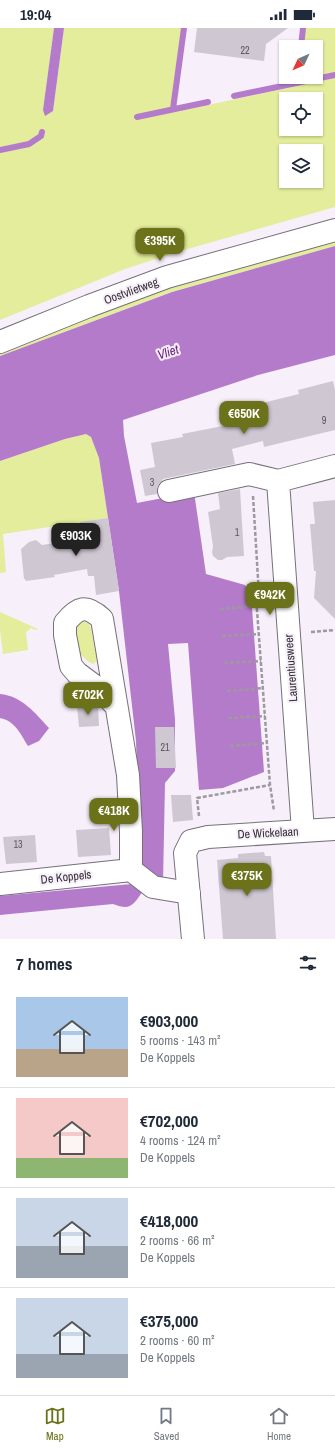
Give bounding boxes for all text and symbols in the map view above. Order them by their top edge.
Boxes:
text: 19:04 [20,4,51,25]
north arrow [279,40,323,84]
map controls [279,40,323,188]
house number: 22 [240,44,250,57]
button: locate [279,92,323,136]
button: layers [279,144,323,188]
pin: €395K [132,228,188,262]
text: €395K [144,232,176,249]
street label: Oostvlietweg [102,274,161,308]
water label: Vliet [155,340,182,363]
pin: €650K [216,401,272,435]
text: €650K [228,405,260,422]
house number: 9 [322,414,327,427]
house number: 3 [150,476,155,489]
pin: €903K [48,523,104,557]
house number: 1 [235,526,240,539]
text: €903K [60,527,92,544]
pin: €942K [242,582,298,616]
text: €942K [254,586,286,603]
street label: Laurentiusweer [281,633,301,702]
pin: €702K [60,682,116,716]
text: €702K [72,686,104,703]
house number: 21 [160,741,170,754]
pin: €418K [86,798,142,832]
text: €418K [98,802,130,819]
street label: De Wickelaan [237,823,299,843]
house number: 13 [13,838,23,851]
pin: €375K [219,863,275,897]
street label: De Koppels [40,866,92,888]
text: €375K [231,867,263,884]
text: 7 homes [16,952,73,975]
icon: filters [297,952,319,974]
text: €903,000 [140,1009,198,1032]
icon: home [48,1013,96,1061]
text: 5 rooms · 143 m² [140,1032,221,1049]
text: De Koppels [140,1049,195,1066]
text: €702,000 [140,1109,198,1132]
icon: home [48,1114,96,1162]
text: 4 rooms · 124 m² [140,1132,221,1149]
text: De Koppels [140,1149,195,1166]
text: €418,000 [140,1209,198,1232]
icon: home [48,1214,96,1262]
text: 2 rooms · 66 m² [140,1232,215,1249]
text: De Koppels [140,1249,195,1266]
text: €375,000 [140,1309,198,1332]
icon: home [48,1314,96,1362]
text: 2 rooms · 60 m² [140,1332,215,1349]
text: De Koppels [140,1349,195,1366]
tab: Map [44,1405,66,1443]
tab: Saved [154,1405,179,1443]
tab: Home [267,1405,291,1443]

